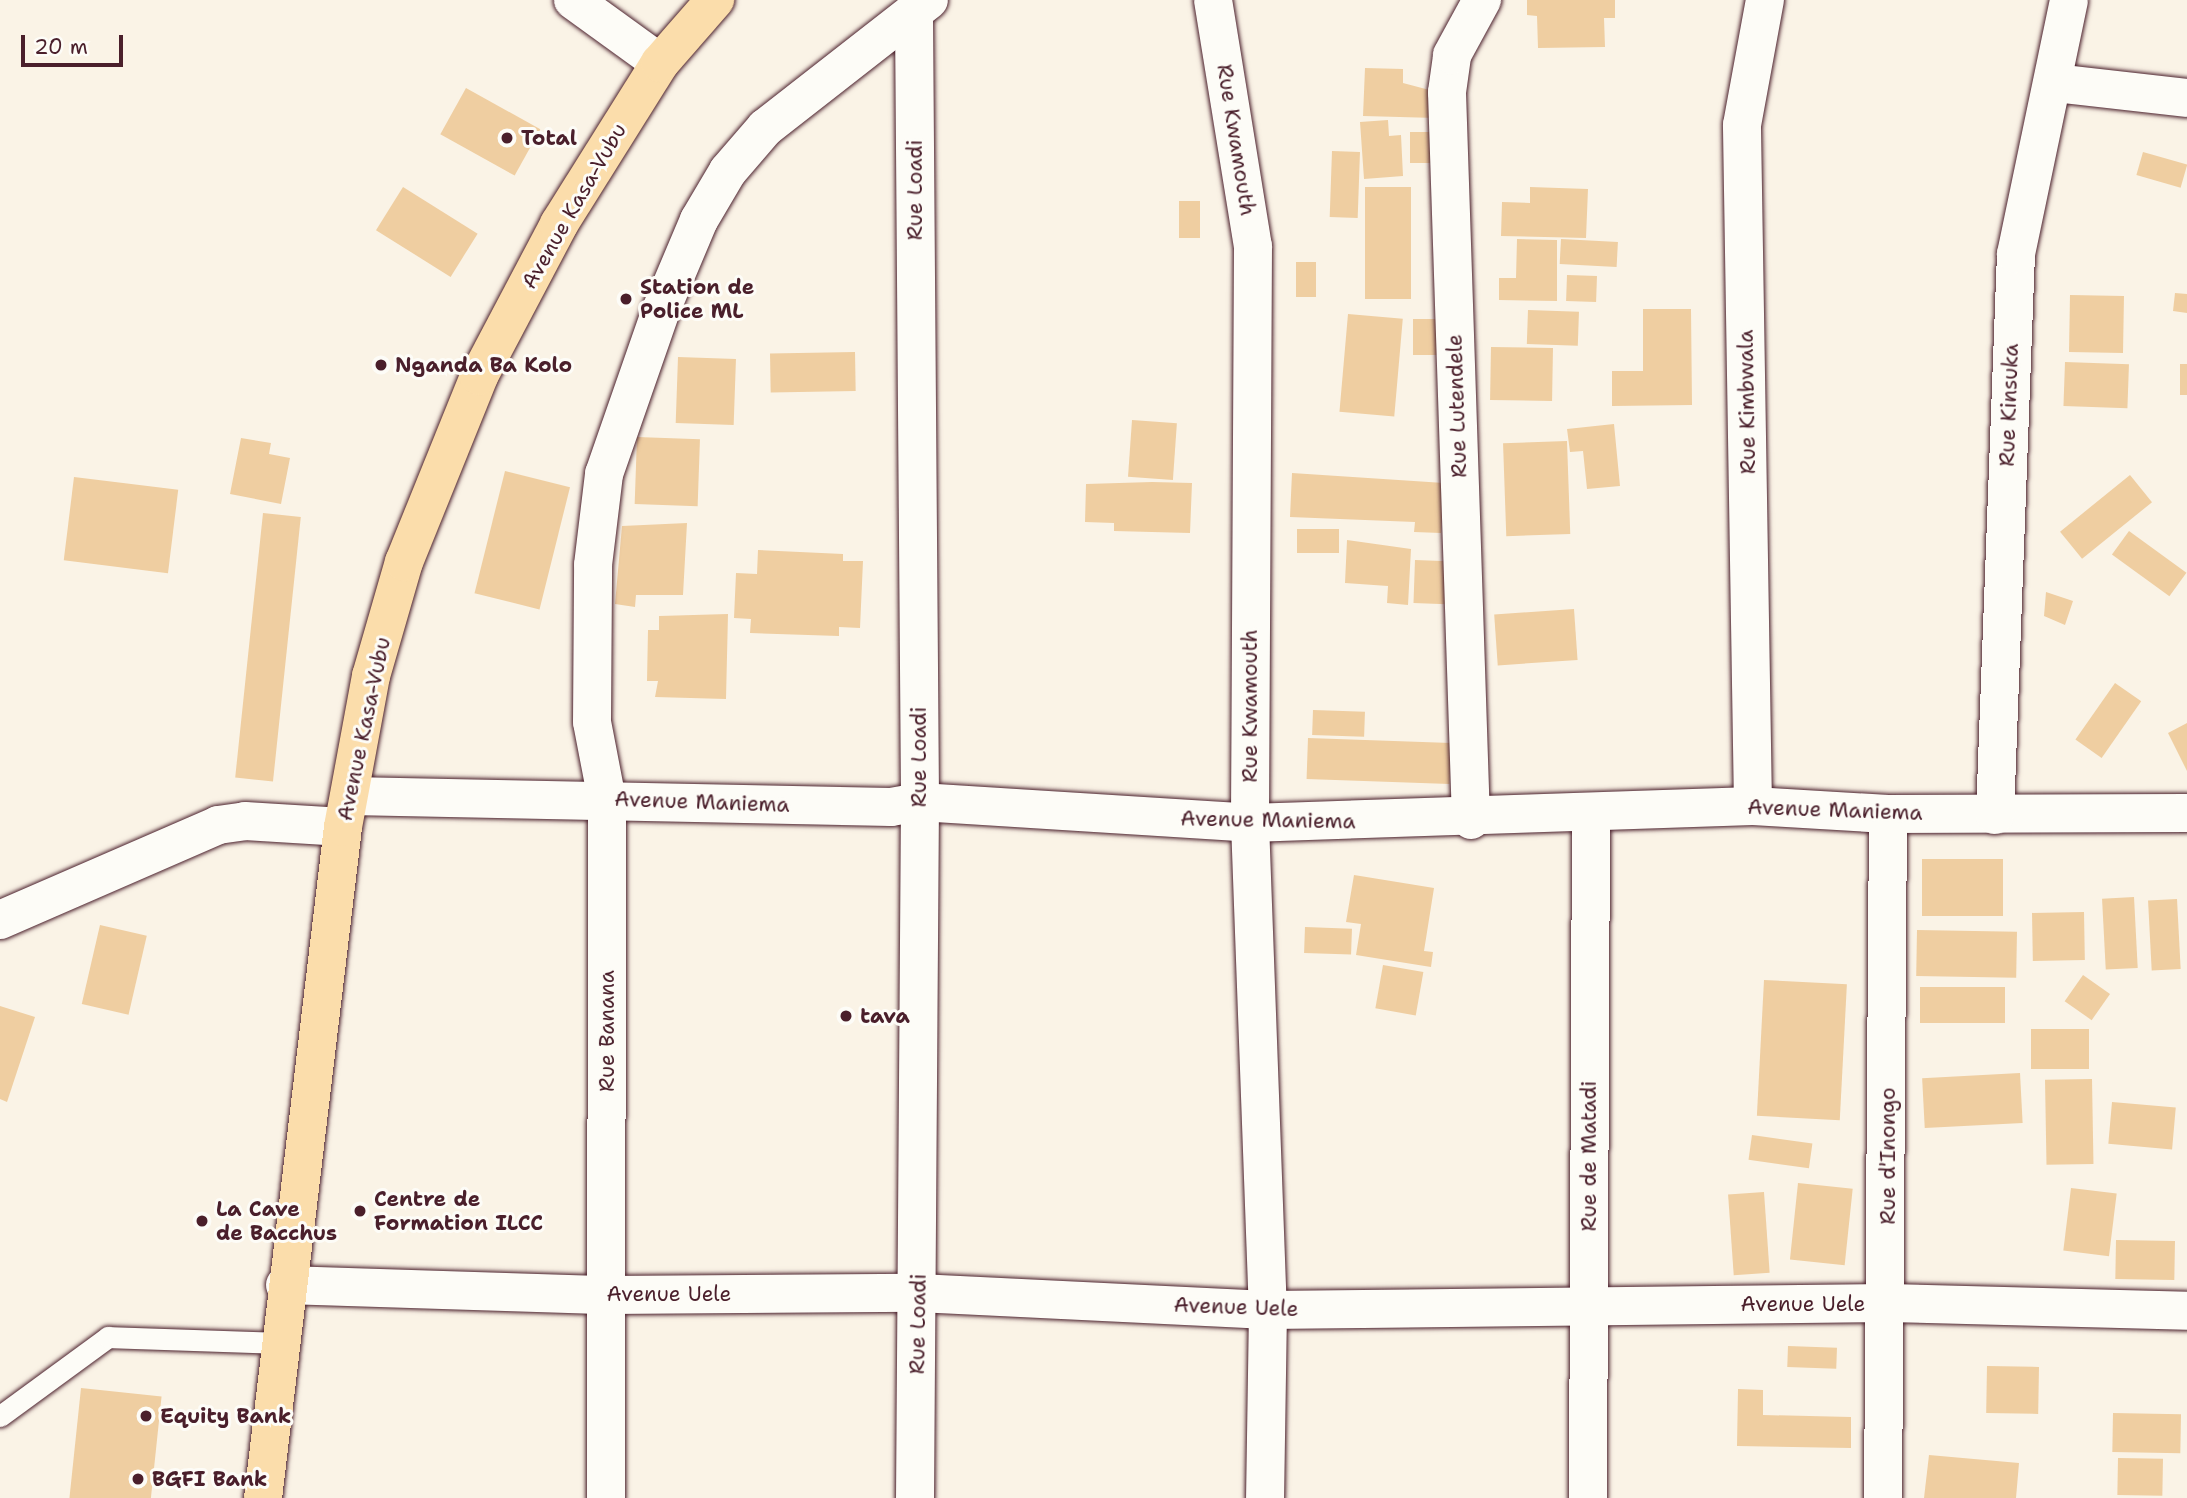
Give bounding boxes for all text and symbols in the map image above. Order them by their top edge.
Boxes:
scale bar [24,21,126,65]
text: 20 m [34,33,88,61]
street label: Rue Kwamouth [1212,62,1260,218]
street label: Avenue Kasa-Vubu [516,119,632,293]
place label: Total [521,125,577,151]
marker: Total [499,130,515,146]
street label: Rue Loadi [902,140,928,240]
place label: Station de Police ML [640,274,754,324]
marker: Station de Police ML [618,291,634,307]
street label: Rue Kimbwala [1733,330,1761,474]
street label: Rue Lutendele [1442,334,1472,478]
street label: Rue Kinsuka [1994,343,2024,467]
place label: Nganda Ba Kolo [395,352,572,378]
marker: Nganda Ba Kolo [373,357,389,373]
street label: Rue Kwamouth [1237,629,1263,783]
street label: Avenue Kasa-Vubu [332,635,396,823]
street label: Rue Loadi [906,707,932,807]
street label: Avenue Maniema [614,786,790,818]
street label: Avenue Maniema [1747,794,1923,826]
street label: Avenue Maniema [1180,806,1356,834]
street label: Rue Banana [594,970,620,1092]
place label: tava [860,1003,910,1029]
marker: tava [838,1008,854,1024]
street label: Rue de Matadi [1576,1081,1602,1231]
street label: Rue d'Inongo [1875,1087,1901,1225]
place label: Centre de Formation ILCC [374,1186,543,1236]
place label: La Cave de Bacchus [216,1196,337,1246]
marker: Centre de Formation ILCC [352,1203,368,1219]
marker: La Cave de Bacchus [194,1213,210,1229]
street label: Rue Loadi [905,1273,931,1375]
street label: Avenue Uele [607,1281,731,1307]
street label: Avenue Uele [1741,1291,1865,1317]
street label: Avenue Uele [1173,1292,1299,1322]
place label: Equity Bank [160,1403,291,1429]
marker: Equity Bank [138,1408,154,1424]
place label: BGFI Bank [152,1466,268,1492]
marker: BGFI Bank [130,1471,146,1487]

